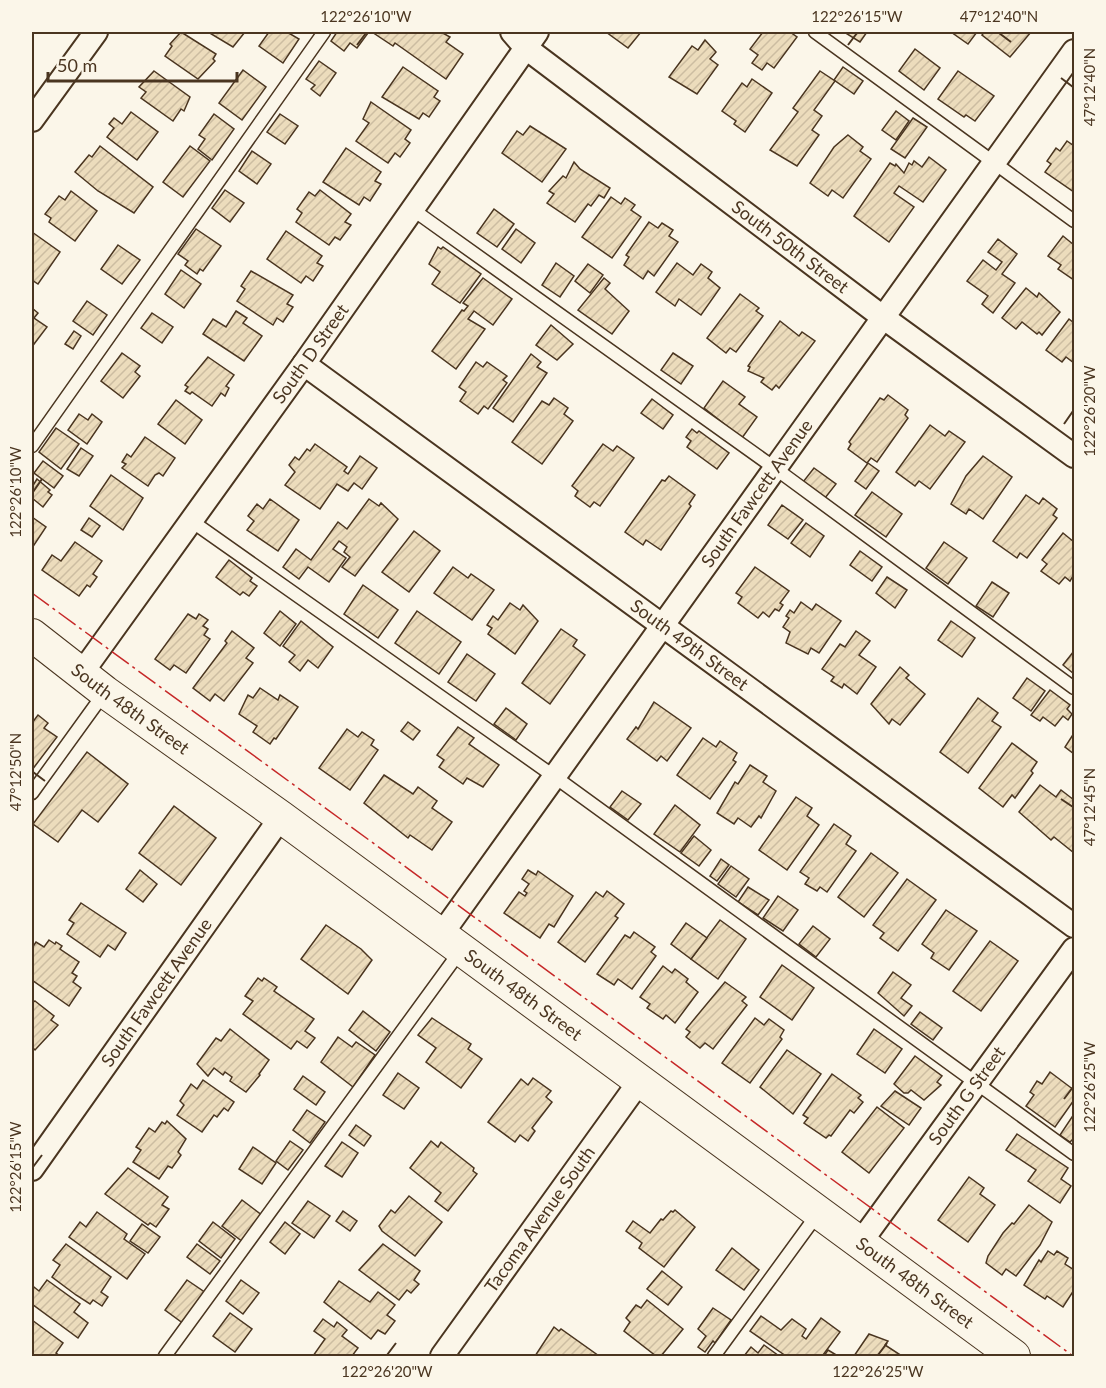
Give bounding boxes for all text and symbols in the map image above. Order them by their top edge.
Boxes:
text: 122°26'10"W [320,7,412,25]
text: 122°26'15"W [811,7,903,25]
text: 47°12'40"N [960,7,1038,25]
scale bar [48,45,237,83]
text: 47°12'40"N [1080,48,1098,126]
text: 50 m [57,54,97,76]
street label: South 50th Street [728,195,854,298]
street label: South D Street [267,299,353,407]
text: 122°26'20"W [1080,365,1098,457]
street label: South Fawcett Avenue [696,415,817,571]
text: 122°26'10"W [6,446,24,538]
street label: South 49th Street [627,594,754,695]
street label: South 48th Street [67,658,194,759]
text: 47°12'50"N [6,733,24,811]
text: 47°12'45"N [1080,768,1098,846]
street label: South Fawcett Avenue [96,914,216,1071]
street label: South 48th Street [461,944,587,1045]
street label: South G Street [923,1041,1010,1149]
text: 122°26'25"W [1080,1041,1098,1133]
text: 122°26'15"W [6,1121,24,1213]
street label: Tacoma Avenue South [479,1142,599,1296]
street label: South 48th Street [852,1232,979,1333]
text: 122°26'20"W [341,1362,433,1380]
text: 122°26'25"W [832,1362,924,1380]

